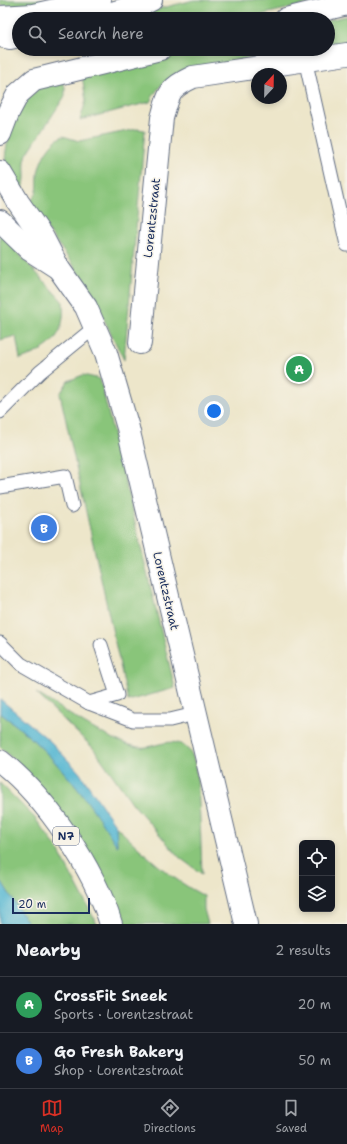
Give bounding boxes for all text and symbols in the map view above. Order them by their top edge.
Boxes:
search box [12,12,335,56]
icon: search [26,23,48,45]
text: Search here [58,24,144,44]
north arrow [251,68,287,104]
street label: Lorentzstraat [140,177,164,259]
pin: A [286,354,312,384]
your location [204,401,224,421]
pin: B [31,513,57,543]
street label: Lorentzstraat [149,550,183,632]
road number: N7 [53,827,79,845]
map controls [299,840,335,912]
button: locate [299,840,335,876]
button: layers [299,876,335,912]
scale bar [12,896,90,915]
text: 20 m [18,897,46,912]
text: Nearby [16,939,81,961]
text: 2 results [275,942,331,959]
text: CrossFit Sneek [54,986,168,1006]
text: A [24,996,34,1013]
text: 20 m [298,996,331,1013]
text: Sports · Lorentzstraat [54,1006,193,1023]
text: Go Fresh Bakery [54,1042,184,1062]
text: B [25,1052,33,1069]
text: 50 m [298,1052,331,1069]
text: Shop · Lorentzstraat [54,1062,184,1079]
tab: Map [40,1097,64,1136]
tab: Directions [143,1097,196,1136]
tab: Saved [276,1097,307,1136]

